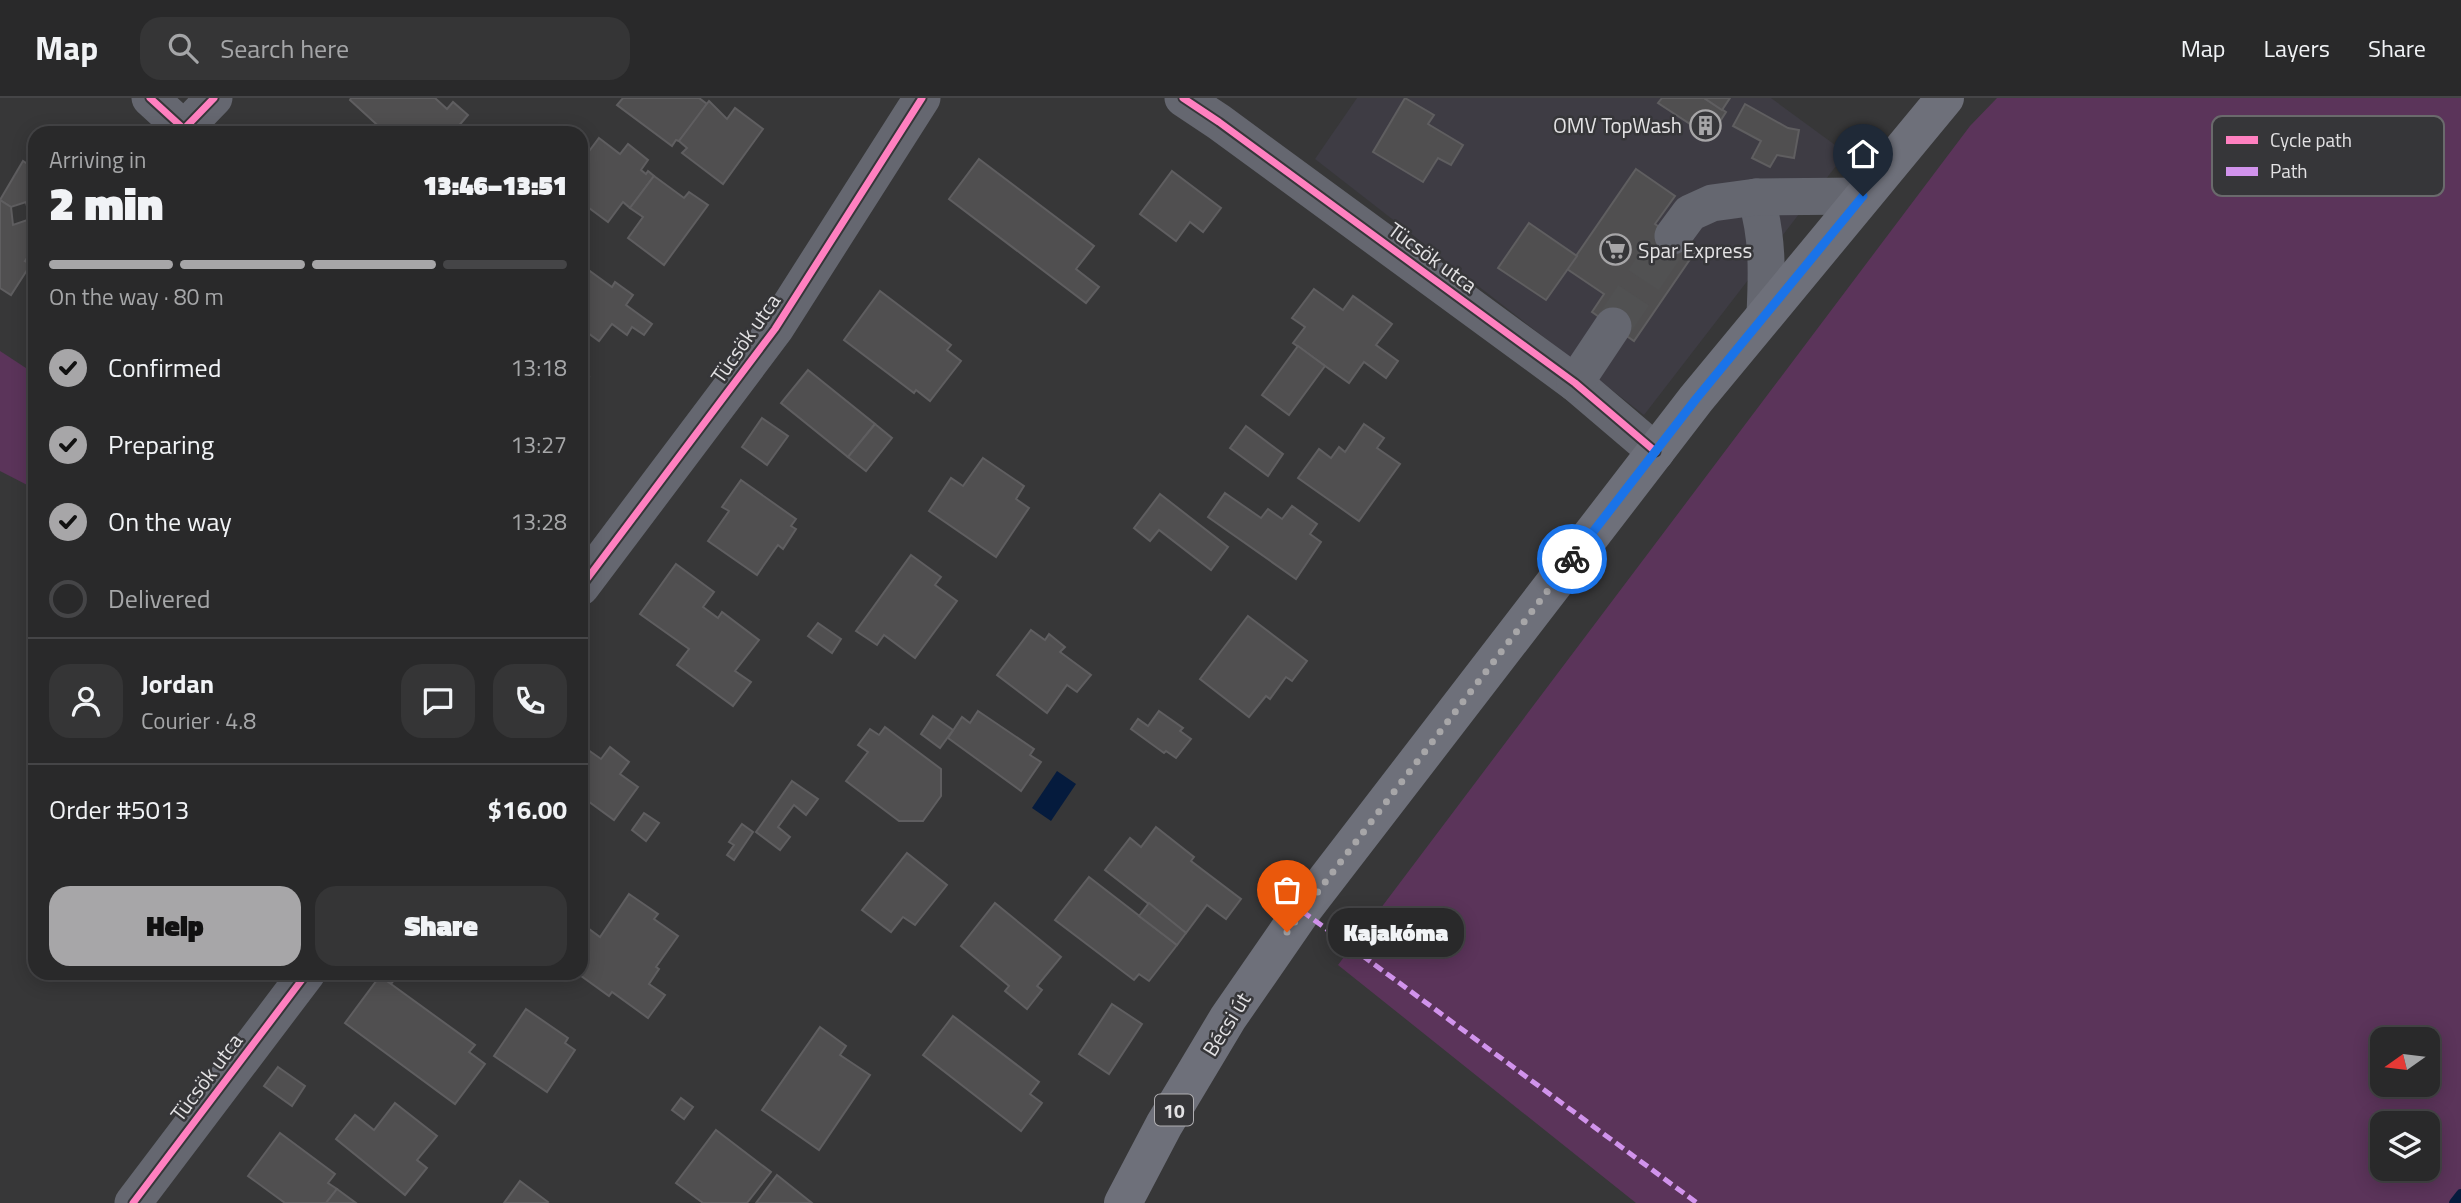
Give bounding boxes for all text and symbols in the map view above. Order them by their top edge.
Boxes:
search box [140,17,630,80]
text: Map [35,23,98,73]
icon: search [164,29,202,67]
text: Search here [220,29,349,68]
text: Map [2181,30,2226,66]
text: Layers [2264,30,2330,66]
text: Share [2368,30,2426,66]
building icon: OMV TopWash [1688,108,1722,142]
place label: OMV TopWash [1553,109,1682,141]
legend [2212,116,2444,196]
pin [1833,124,1893,196]
text: Cycle path [2270,125,2352,154]
icon: home [1844,135,1882,173]
text: Arriving in [49,142,146,177]
text: Path [2270,156,2308,185]
text: 13:46–13:51 [423,166,567,205]
text: 2 min [49,168,163,238]
street label: Tücsök utca [1382,214,1485,301]
supermarket icon: Spar Express [1598,233,1632,267]
place label: Spar Express [1638,234,1752,266]
text: On the way · 80 m [49,279,224,314]
street label: Tücsök utca [702,286,788,389]
text: Confirmed [108,348,222,387]
icon: check [49,349,87,387]
text: 13:18 [510,350,567,385]
text: Preparing [108,425,214,464]
icon: check [49,426,87,464]
text: 13:27 [510,427,567,462]
text: On the way [108,502,232,541]
icon: check [49,503,87,541]
text: 13:28 [510,504,567,539]
courier [1537,524,1607,594]
icon: bike [1553,540,1591,578]
text: Delivered [108,579,211,618]
button: person [49,664,123,738]
text: Jordan [141,664,214,703]
button: chat [401,664,475,738]
button: phone [493,664,567,738]
text: Courier · 4.8 [141,703,256,738]
text: Order #5013 [49,790,189,829]
text: $16.00 [488,790,567,829]
pin [1257,860,1317,932]
icon: bag [1268,871,1306,909]
button: Help [49,886,301,966]
button: Share [315,886,567,966]
callout: Kajakóma [1329,908,1466,956]
text: Kajakóma [1344,915,1448,950]
street label: Bécsi út [1194,985,1259,1062]
street label: Tücsök utca [162,1026,250,1128]
north arrow [2370,1027,2440,1097]
map controls [2370,1027,2440,1181]
road number: 10 [1155,1094,1193,1126]
button: layers [2370,1111,2440,1181]

